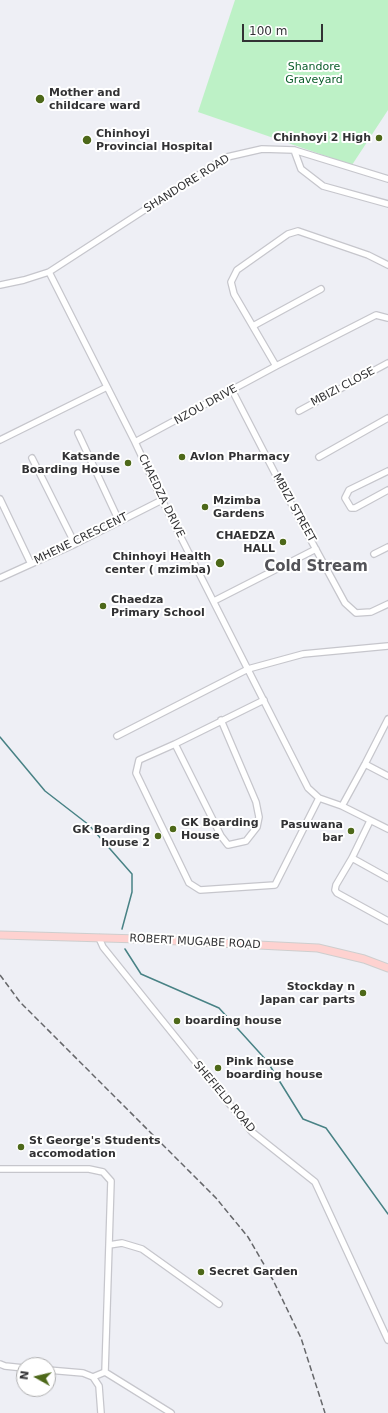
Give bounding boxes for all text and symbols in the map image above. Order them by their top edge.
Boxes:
scale bar [244,16,325,42]
text: 100 m [249,24,287,38]
park label: Shandore Graveyard [285,60,343,86]
place label: Mother and childcare ward [49,86,140,112]
marker: Mother and childcare ward [34,93,46,105]
place label: Chinhoyi Provincial Hospital [96,127,213,153]
place label: Chinhoyi 2 High [273,131,371,145]
marker: Chinhoyi 2 High [374,133,384,143]
marker: Chinhoyi Provincial Hospital [81,134,93,146]
street label: SHANDORE ROAD [142,152,232,216]
street label: MBIZI CLOSE [309,365,377,409]
street label: NZOU DRIVE [172,382,240,428]
place label: Katsande Boarding House [21,450,120,476]
place label: Avlon Pharmacy [190,450,290,464]
street label: CHAEDZA DRIVE [135,452,187,540]
marker: Avlon Pharmacy [177,452,187,462]
marker: Katsande Boarding House [123,458,133,468]
street label: MBIZI STREET [270,471,318,545]
place label: Mzimba Gardens [213,494,265,520]
marker: Mzimba Gardens [200,502,210,512]
street label: MHENE CRESCENT [32,511,130,567]
place label: CHAEDZA HALL [216,529,275,555]
marker: CHAEDZA HALL [278,537,288,547]
place label: Chinhoyi Health center ( mzimba) [105,550,211,576]
marker: Chinhoyi Health center ( mzimba) [214,557,226,569]
district label: Cold Stream [264,558,368,576]
place label: Chaedza Primary School [111,593,205,619]
marker: Chaedza Primary School [98,601,108,611]
place label: GK Boarding House [181,816,259,842]
place label: Pasuwana bar [281,818,343,844]
place label: GK Boarding house 2 [72,823,150,849]
marker: GK Boarding House [168,824,178,834]
marker: Pasuwana bar [346,826,356,836]
marker: GK Boarding house 2 [153,831,163,841]
street label: ROBERT MUGABE ROAD [129,932,261,952]
place label: Stockday n Japan car parts [261,980,355,1006]
marker: Stockday n Japan car parts [358,988,368,998]
place label: boarding house [185,1014,282,1028]
marker: boarding house [172,1016,182,1026]
place label: Pink house boarding house [226,1055,323,1081]
street label: SHEFIELD ROAD [190,1059,258,1135]
marker: Pink house boarding house [213,1063,223,1073]
place label: St George's Students accomodation [29,1134,161,1160]
marker: St George's Students accomodation [16,1142,26,1152]
place label: Secret Garden [209,1265,298,1279]
marker: Secret Garden [196,1267,206,1277]
north arrow [16,1357,56,1397]
text: N [18,1370,32,1381]

